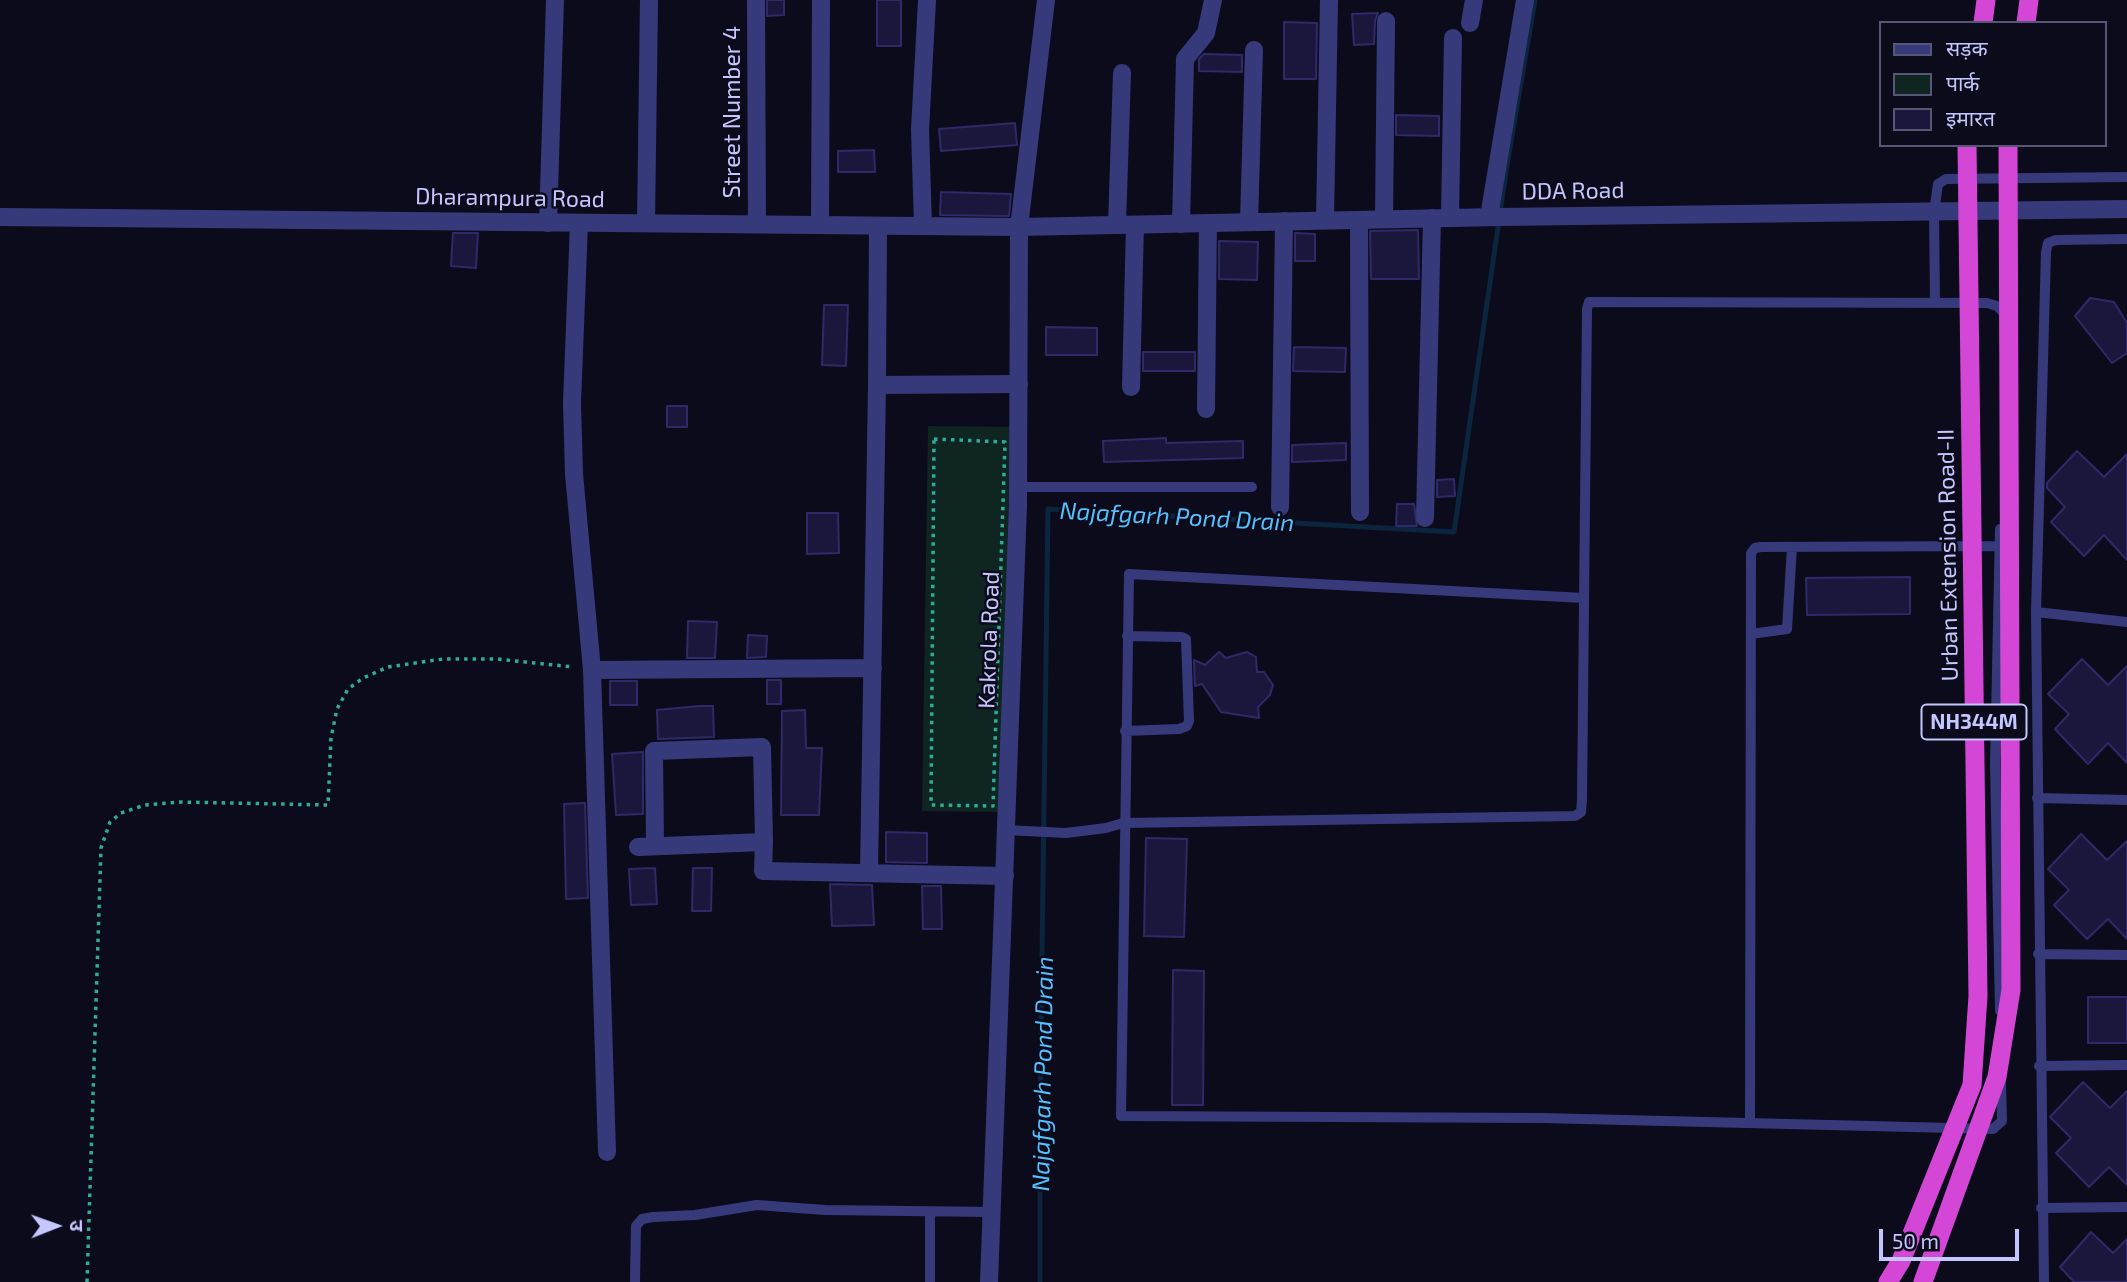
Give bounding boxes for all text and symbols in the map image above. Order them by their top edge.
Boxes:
legend [1878,21,2106,147]
street label: Street Number 4 [718,26,746,198]
text: सड़क [1946,35,1988,60]
text: पार्क [1946,70,1980,95]
text: इमारत [1946,105,1995,130]
street label: DDA Road [1521,176,1625,206]
street label: Dharampura Road [415,183,605,213]
street label: Urban Extension Road-II [1932,428,1964,682]
water label: Najafgarh Pond Drain [1059,496,1295,538]
street label: Kakrola Road [973,571,1005,709]
road number: NH344M [1922,704,2026,740]
water label: Najafgarh Pond Drain [1027,956,1059,1192]
north arrow [21,1191,91,1261]
scale bar [1882,1216,2022,1260]
text: उ [66,1220,89,1231]
text: 50 m [1892,1228,1939,1253]

